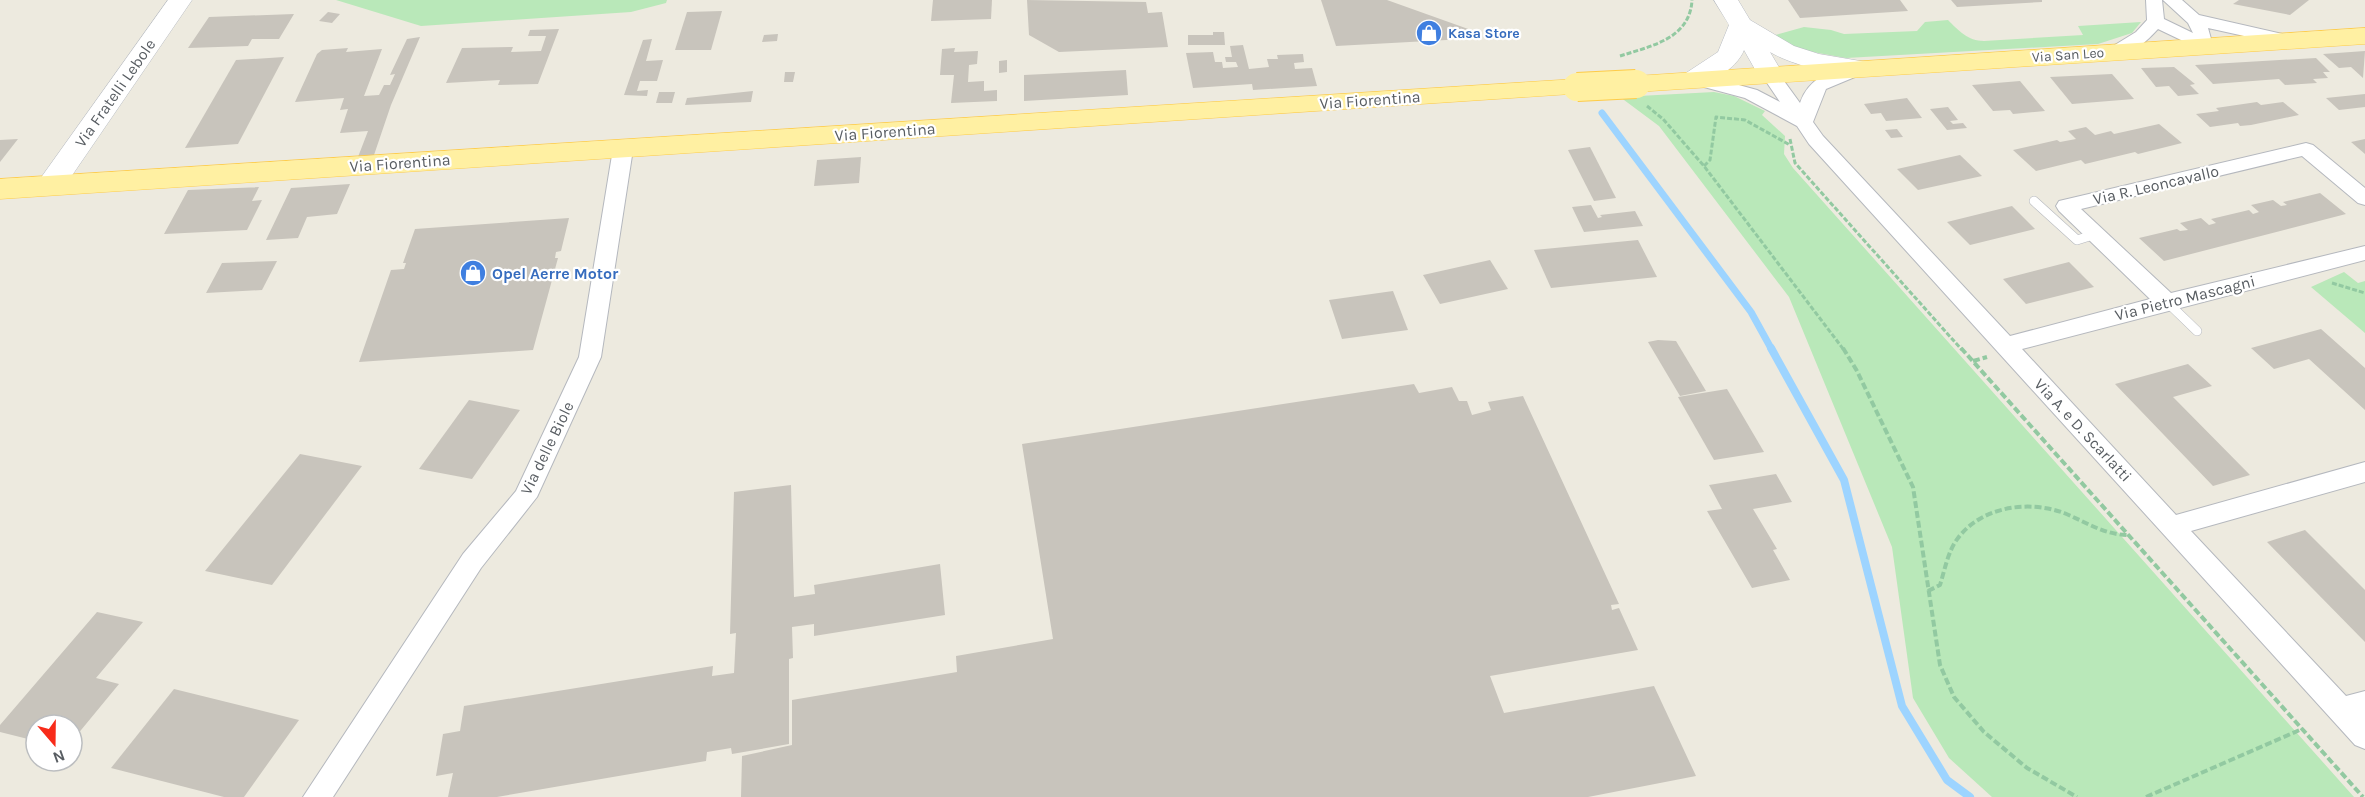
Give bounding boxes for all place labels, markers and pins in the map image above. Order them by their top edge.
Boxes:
shop icon: Kasa Store [1414,18,1444,48]
place label: Kasa Store [1448,25,1520,42]
shop icon: Opel Aerre Motor [458,258,488,288]
place label: Opel Aerre Motor [492,264,619,283]

